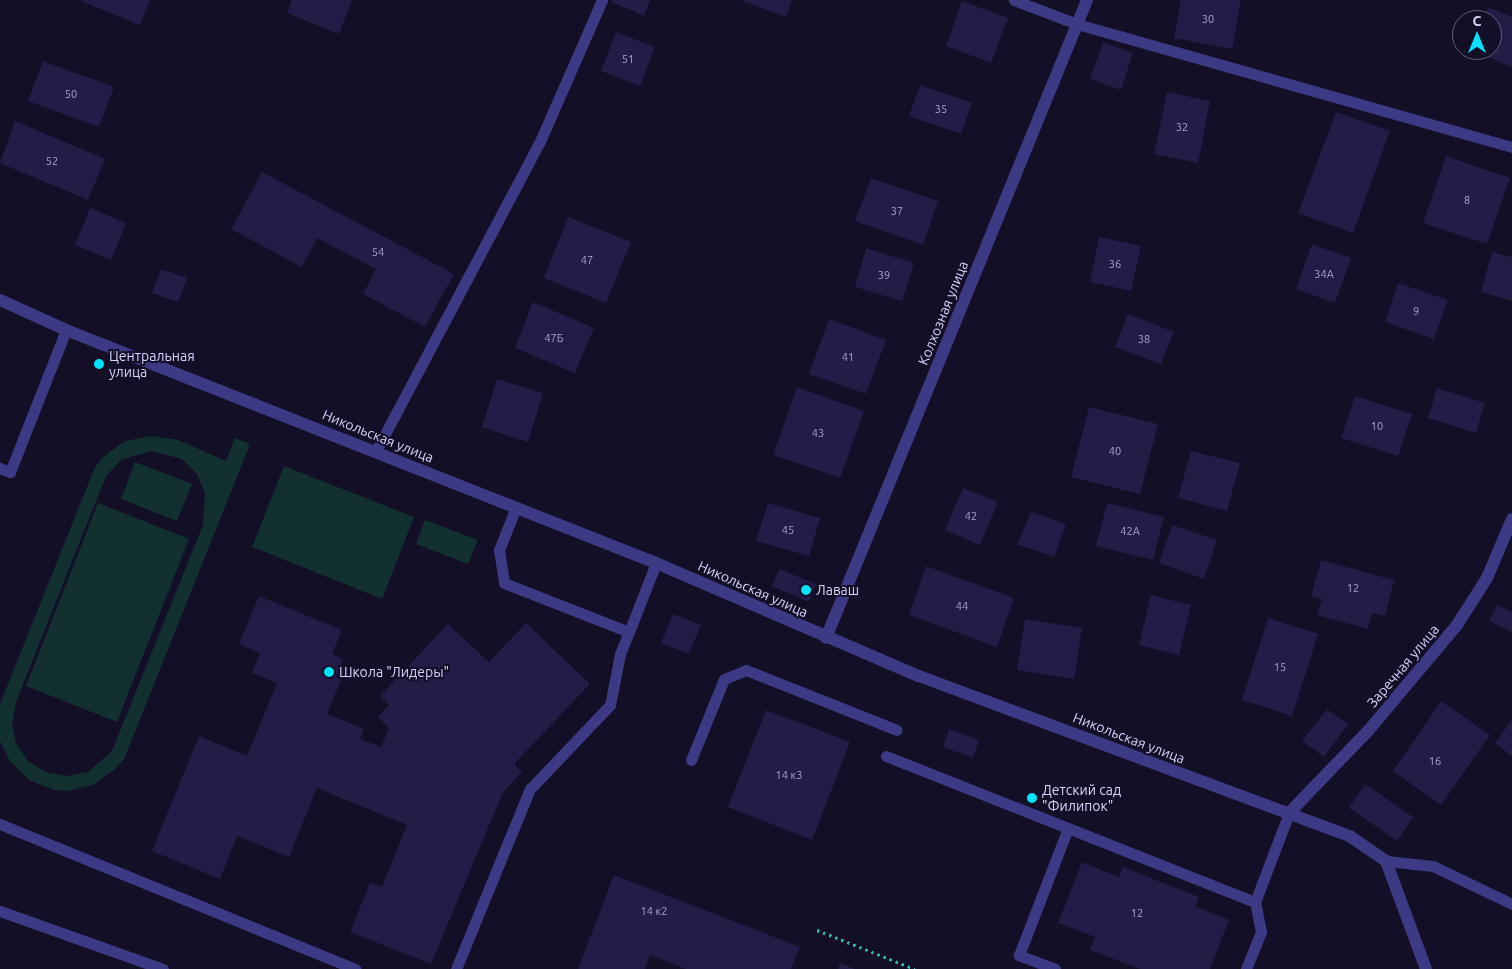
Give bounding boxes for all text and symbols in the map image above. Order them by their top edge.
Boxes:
north arrow [1452,10,1502,60]
house number: 30 [1202,12,1214,26]
text: С [1473,13,1481,29]
house number: 51 [622,52,634,66]
house number: 50 [65,87,77,101]
house number: 35 [935,102,947,116]
house number: 32 [1176,120,1188,134]
house number: 52 [46,154,58,168]
house number: 8 [1464,193,1470,207]
house number: 37 [891,204,903,218]
house number: 54 [372,245,384,259]
house number: 47 [581,253,593,267]
house number: 36 [1109,257,1121,271]
street label: Колхозная улица [914,258,972,368]
house number: 34А [1314,267,1334,281]
house number: 39 [878,268,890,282]
house number: 9 [1413,304,1419,318]
house number: 47Б [544,331,564,345]
house number: 38 [1138,332,1150,346]
place label: Центральная улица [109,348,195,381]
house number: 41 [842,350,854,364]
marker: Центральная улица [93,358,105,370]
street label: Никольская улица [320,406,436,466]
house number: 10 [1371,419,1383,433]
house number: 43 [812,426,824,440]
house number: 40 [1109,444,1121,458]
house number: 42 [965,509,977,523]
house number: 45 [782,523,794,537]
house number: 42А [1120,524,1140,538]
street label: Никольская улица [695,557,811,621]
house number: 12 [1347,581,1359,595]
place label: Лаваш [816,582,859,598]
marker: Лаваш [800,584,812,596]
house number: 44 [956,599,968,613]
street label: Заречная улица [1364,621,1442,711]
house number: 15 [1274,660,1286,674]
place label: Школа "Лидеры" [339,664,449,680]
marker: Школа "Лидеры" [323,666,335,678]
street label: Никольская улица [1071,709,1187,767]
house number: 16 [1429,754,1441,768]
house number: 14 к3 [776,768,802,782]
place label: Детский сад "Филипок" [1042,782,1121,814]
marker: Детский сад "Филипок" [1026,792,1038,804]
house number: 14 к2 [641,904,667,918]
house number: 12 [1131,906,1143,920]

